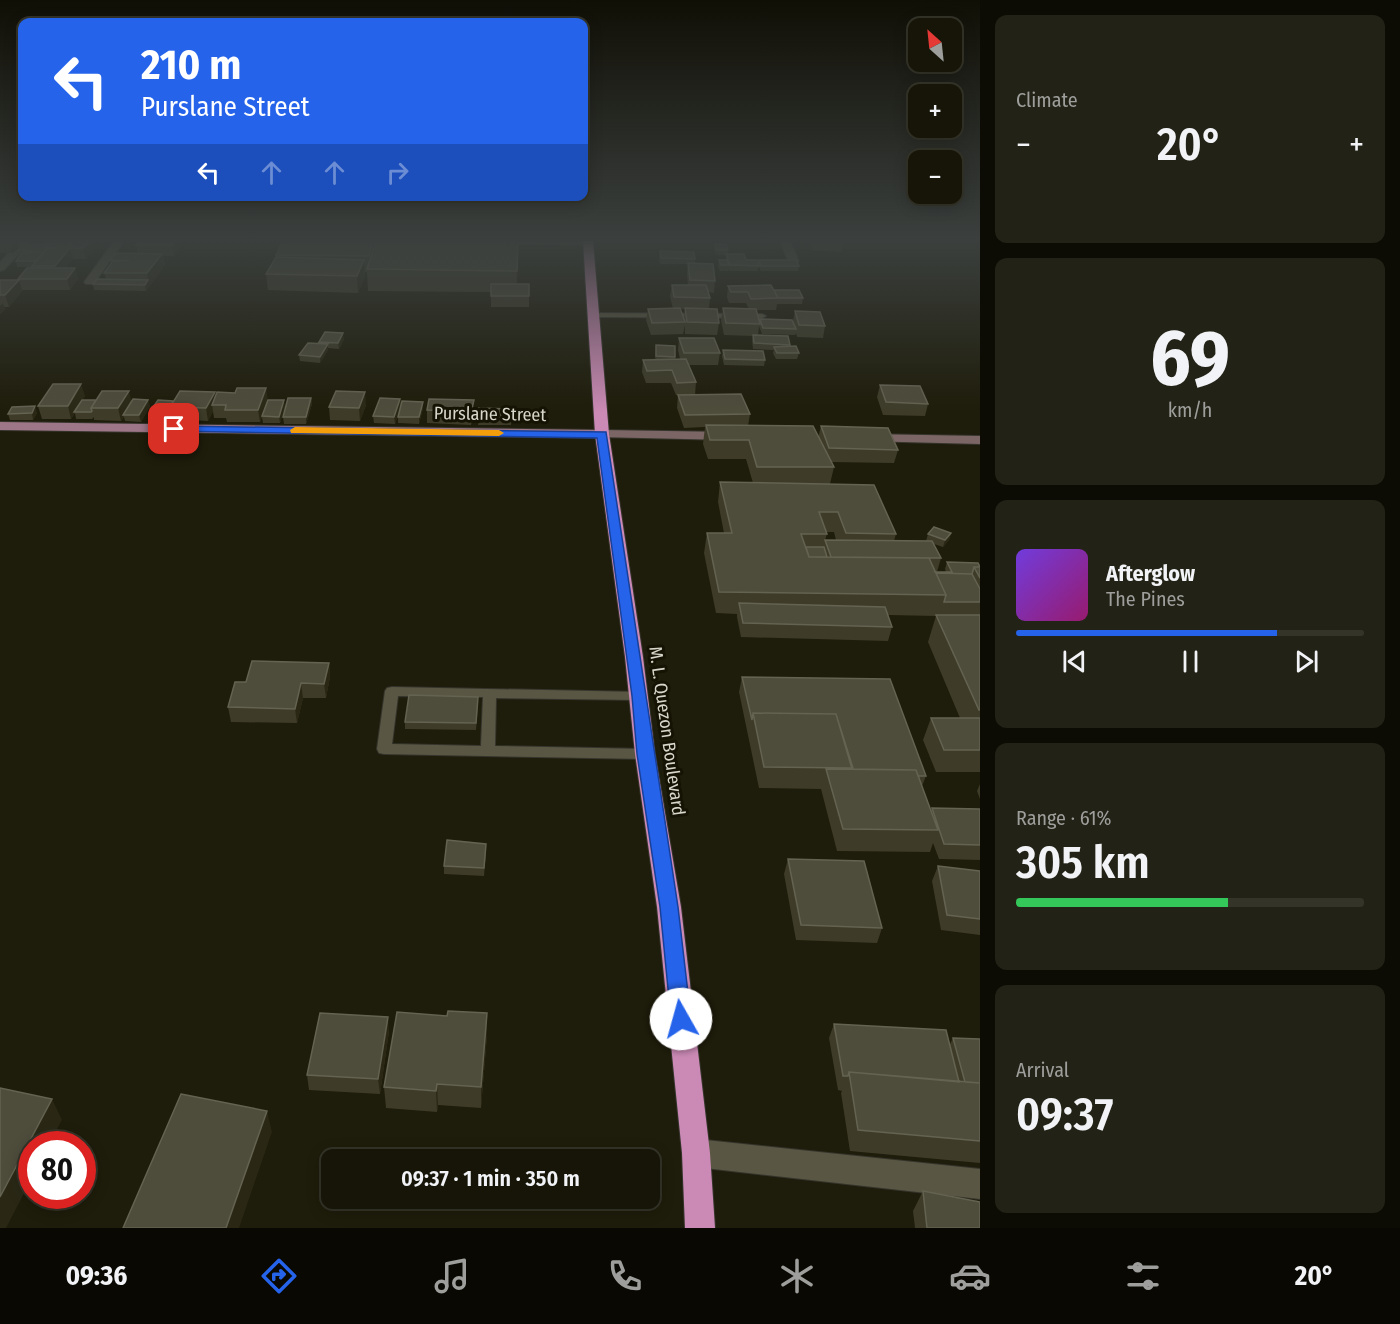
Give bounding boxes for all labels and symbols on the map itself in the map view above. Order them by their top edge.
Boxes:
north arrow [908,18,962,72]
street label: Purslane Street [434,402,547,426]
pin [148,403,199,454]
street label: M. L. Quezon Boulevard [644,645,690,817]
position arrow [649,987,713,1051]
speed limit sign: 80 [18,1131,96,1209]

